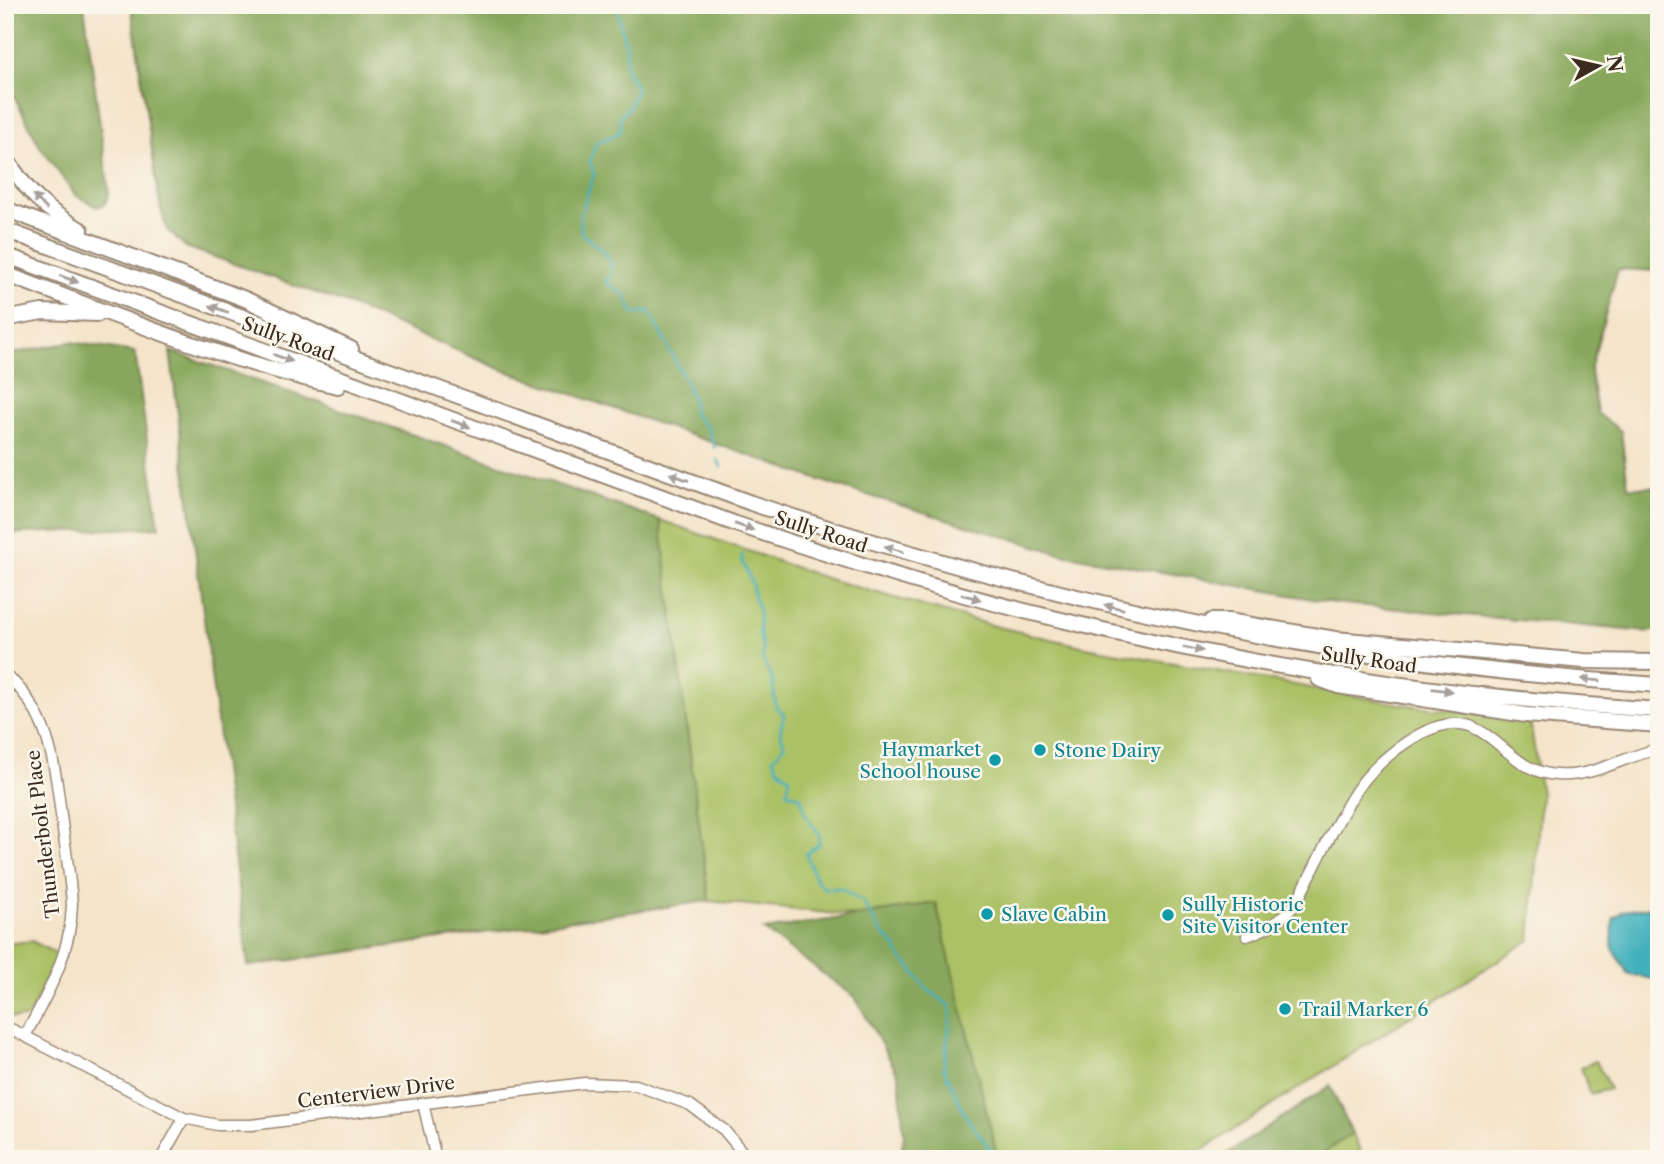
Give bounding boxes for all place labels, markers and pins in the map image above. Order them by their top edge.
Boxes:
place label: Haymarket School house [860,738,981,783]
place label: Stone Dairy [1054,739,1162,762]
marker: Stone Dairy [1032,742,1048,758]
marker: Haymarket School house [987,752,1003,768]
place label: Sully Historic Site Visitor Center [1182,893,1348,938]
place label: Slave Cabin [1001,903,1107,926]
marker: Slave Cabin [979,906,995,922]
marker: Sully Historic Site Visitor Center [1160,907,1176,923]
place label: Trail Marker 6 [1299,998,1428,1021]
marker: Trail Marker 6 [1277,1001,1293,1017]

